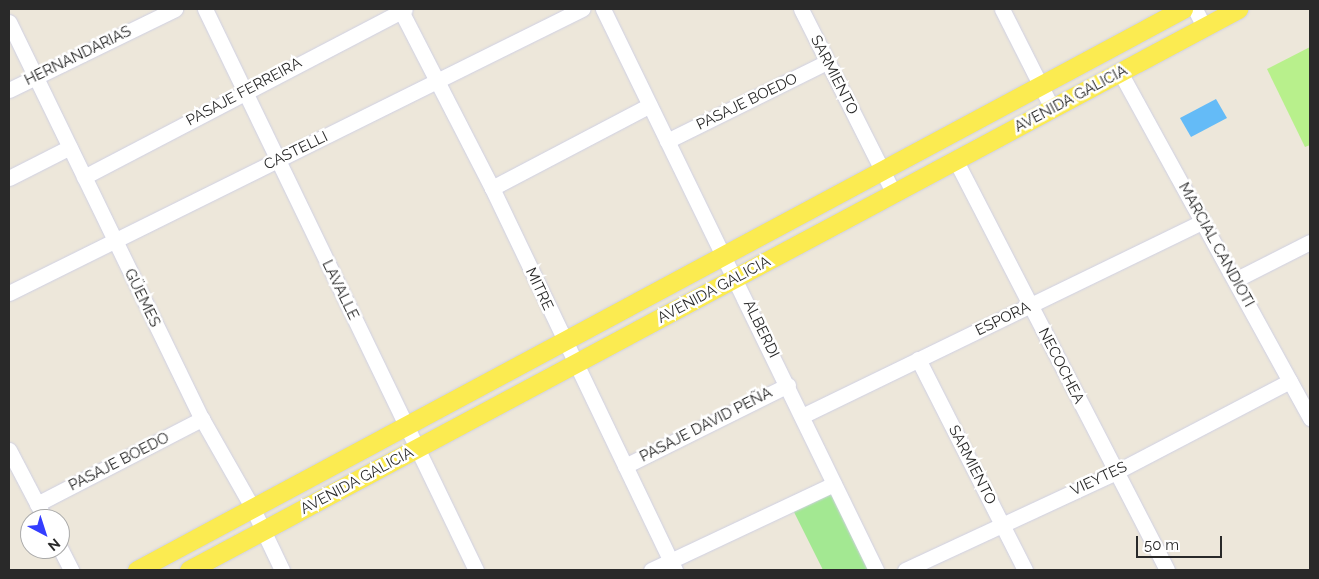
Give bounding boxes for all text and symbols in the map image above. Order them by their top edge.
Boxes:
street label: HERNANDARIAS [22,22,134,90]
street label: SARMIENTO [806,32,862,118]
street label: PASAJE FERREIRA [183,54,305,130]
street label: AVENIDA GALICIA [1011,62,1131,136]
street label: PASAJE BOEDO [694,70,800,134]
street label: CASTELLI [261,128,331,174]
street label: MARCIAL CANDIOTI [1174,179,1258,311]
street label: AVENIDA GALICIA [654,253,774,327]
street label: LAVALLE [318,257,362,323]
street label: MITRE [521,265,557,313]
street label: GÜEMES [120,266,164,330]
street label: ALBERDI [739,297,783,361]
street label: ESPORA [973,298,1033,340]
street label: NECOCHEA [1034,325,1088,407]
street label: PASAJE DAVID PEÑA [637,384,775,466]
street label: SARMIENTO [944,422,1000,508]
street label: PASAJE BOEDO [66,429,172,495]
street label: AVENIDA GALICIA [297,444,417,518]
street label: VIEYTES [1068,458,1130,500]
north arrow [20,509,70,559]
scale bar [1139,526,1225,558]
text: N [45,535,63,554]
text: 50 m [1144,536,1179,554]

